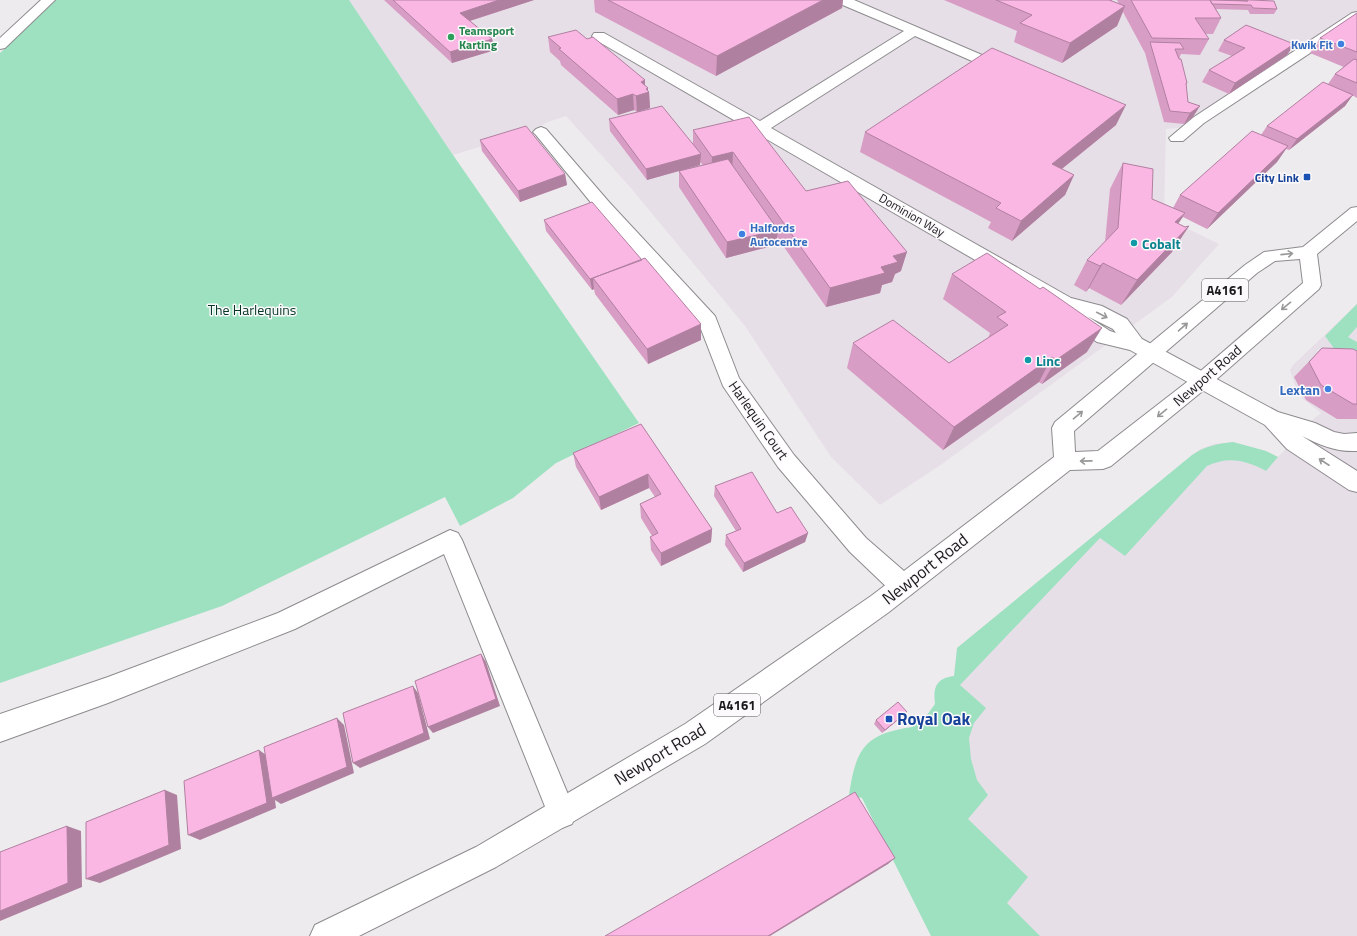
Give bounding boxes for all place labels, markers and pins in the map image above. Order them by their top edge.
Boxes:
place label: Teamsport Karting [459,21,515,54]
marker: Teamsport Karting [446,32,456,42]
place label: Kwik Fit [1291,35,1334,54]
marker: Kwik Fit [1336,39,1346,49]
place label: City Link [1255,168,1300,187]
marker: City Link [1302,172,1312,182]
place label: Halfords Autocentre [750,218,808,251]
marker: Halfords Autocentre [737,229,747,239]
place label: Cobalt [1142,233,1181,254]
marker: Cobalt [1129,238,1139,248]
place label: Linc [1036,350,1060,371]
marker: Linc [1023,355,1033,365]
place label: Lextan [1280,379,1320,400]
marker: Lextan [1323,384,1333,394]
place label: Royal Oak [897,706,970,732]
marker: Royal Oak [884,714,894,724]

